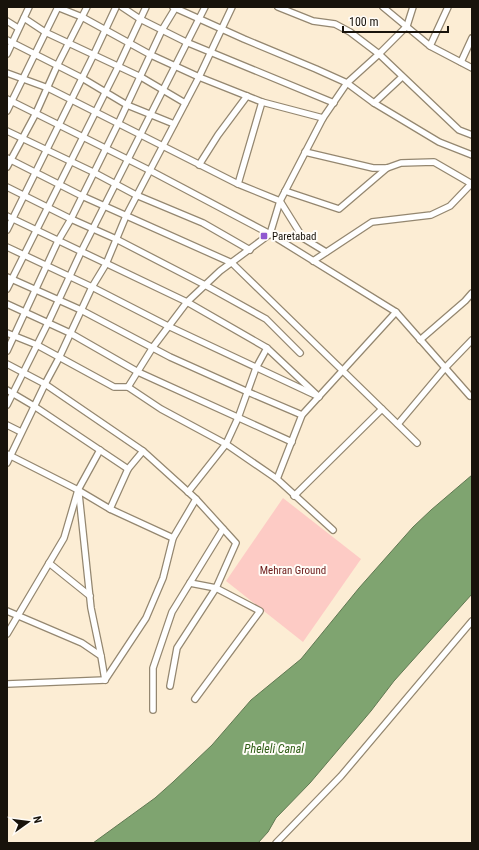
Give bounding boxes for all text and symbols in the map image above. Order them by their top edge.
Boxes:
scale bar [343,8,448,34]
text: 100 m [349,15,379,29]
place label: Paretabad [272,230,316,243]
marker: Paretabad [259,231,269,241]
park label: Mehran Ground [260,564,326,577]
water label: Pheleli Canal [244,742,304,756]
north arrow [8,802,48,842]
text: N [30,815,44,825]

